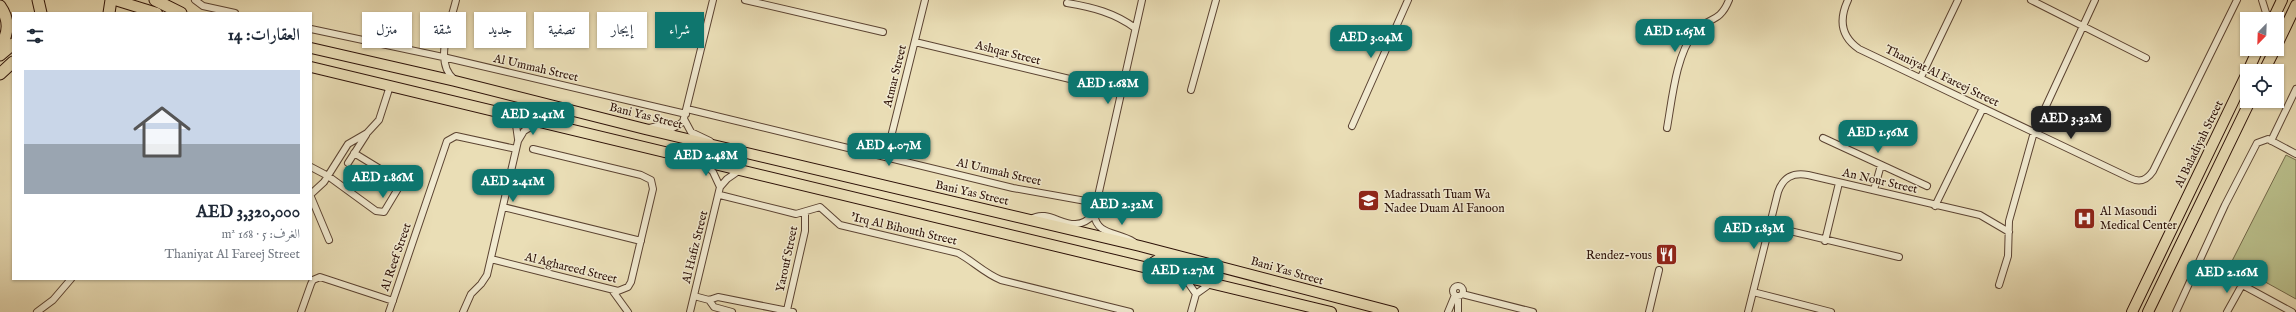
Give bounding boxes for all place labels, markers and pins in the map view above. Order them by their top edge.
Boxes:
pin: AED 1.65M [1629,19,1721,53]
pin: AED 3.04M [1325,25,1417,59]
pin: AED 1.68M [1062,71,1154,105]
pin: AED 2.41M [487,102,579,136]
pin: AED 3.32M [2025,106,2117,140]
pin: AED 1.56M [1832,120,1924,154]
pin: AED 4.07M [843,133,935,167]
pin: AED 2.48M [660,143,752,177]
pin: AED 1.86M [337,165,429,199]
pin: AED 2.41M [467,169,559,203]
place label: Madrassath Tuam Wa Nadee Duam Al Fanoon [1384,187,1505,216]
school or university icon: Madrassath Tuam Wa Nadee Duam Al Fanoon [1355,188,1381,214]
pin: AED 2.32M [1076,192,1168,226]
place label: Al Masoudi Medical Center [2099,204,2178,233]
hospital icon: Al Masoudi Medical Center [2072,205,2098,231]
pin: AED 1.83M [1708,216,1800,250]
restaurant icon: Rendez-vous [1654,242,1680,268]
place label: Rendez-vous [1586,248,1652,263]
pin: AED 1.27M [1137,258,1229,292]
pin: AED 2.16M [2181,260,2273,294]

